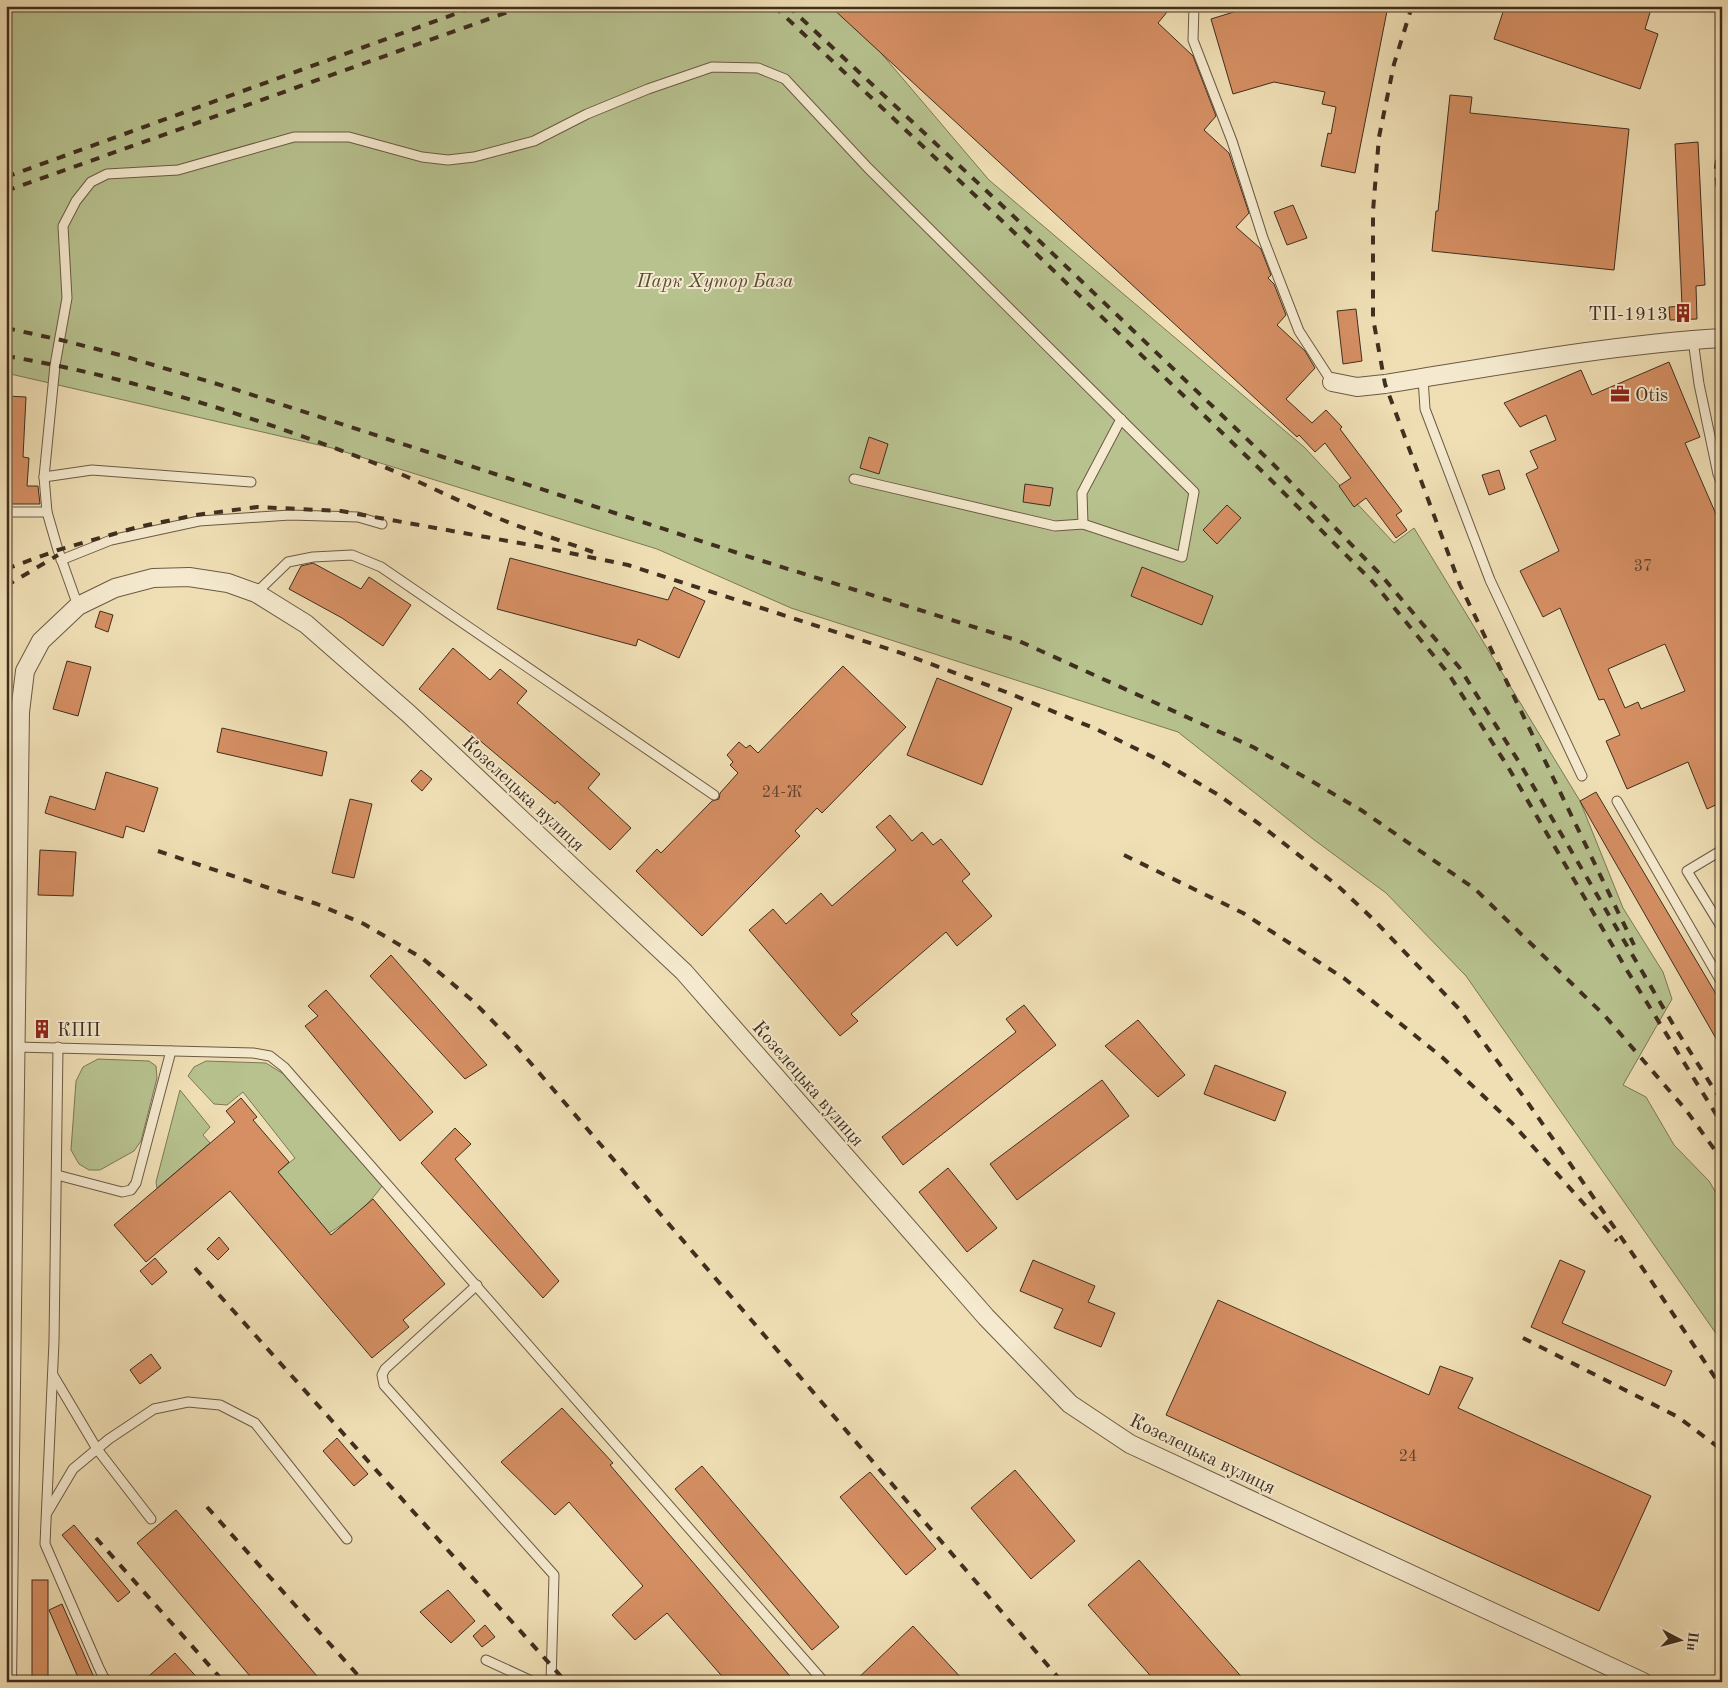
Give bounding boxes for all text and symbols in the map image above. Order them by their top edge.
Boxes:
park label: Парк Хутор База [636,273,793,292]
building icon: ТП-1913 [1672,302,1694,324]
place label: ТП-1913 [1588,306,1668,325]
office icon: Otis [1609,383,1631,405]
place label: Otis [1635,387,1668,406]
house number: 37 [1634,559,1652,575]
street label: Козелецька вулиця [458,734,587,856]
house number: 24-Ж [762,785,802,801]
building icon: КПП [31,1018,53,1040]
street label: Козелецька вулиця [748,1018,867,1151]
place label: КПП [57,1022,101,1041]
street label: Козелецька вулиця [1126,1412,1278,1499]
house number: 24 [1399,1449,1417,1465]
north arrow [1656,1616,1706,1666]
text: Пн [1684,1631,1700,1652]

